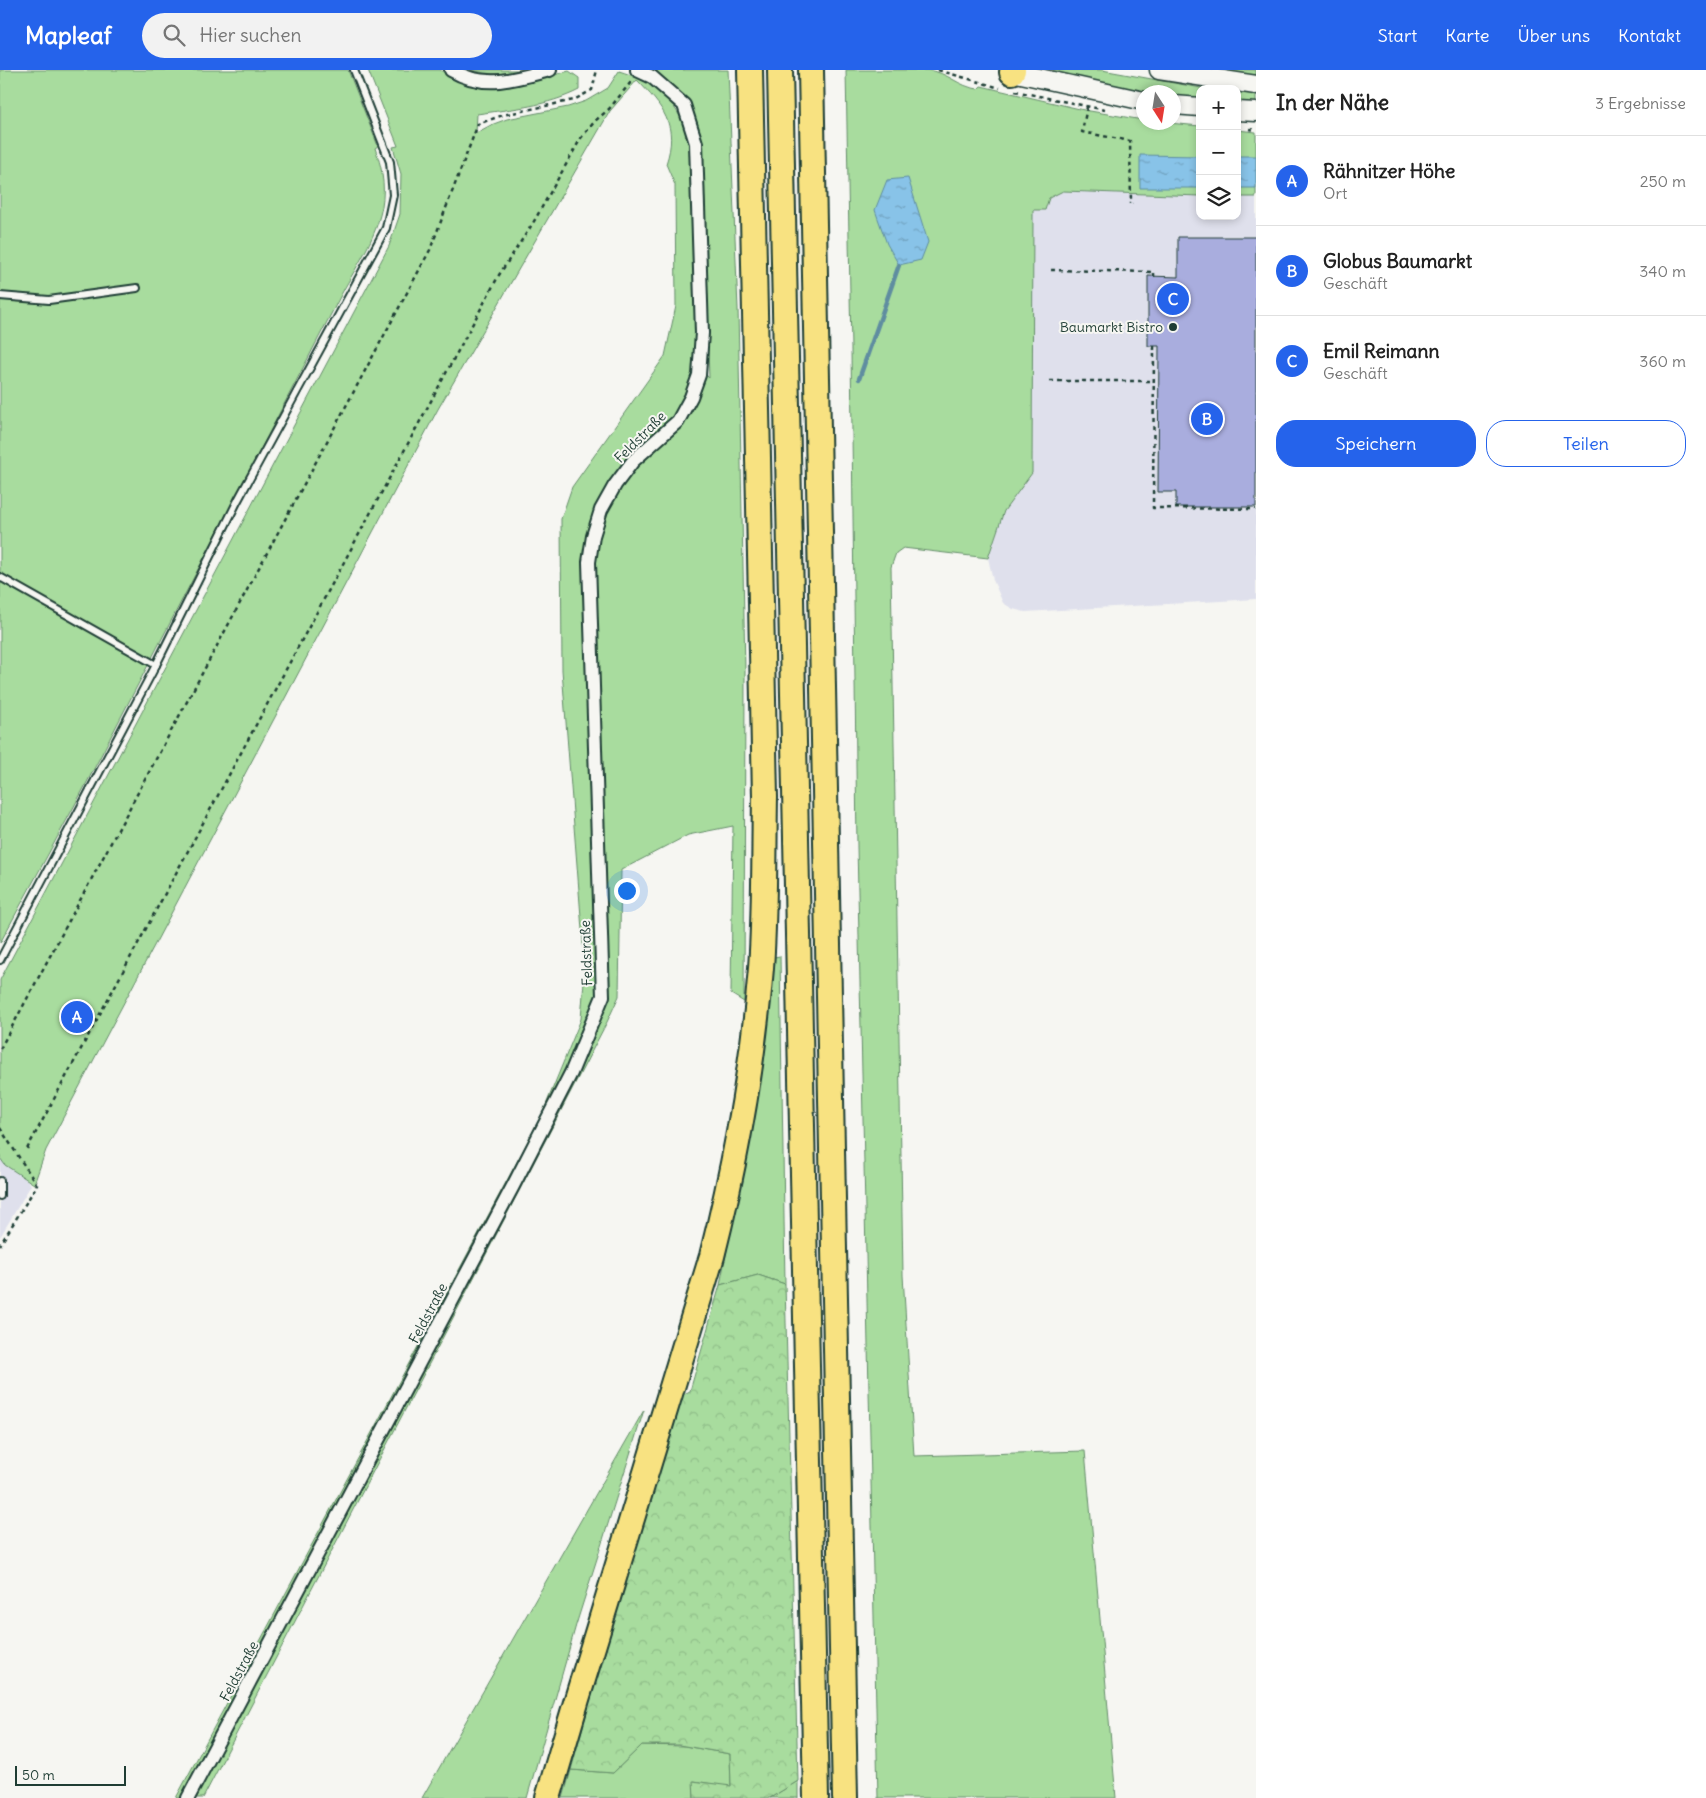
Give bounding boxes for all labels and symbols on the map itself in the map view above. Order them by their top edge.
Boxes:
north arrow [1136,85,1181,130]
pin: C [1157,280,1189,318]
place label: Baumarkt Bistro [1060,318,1163,336]
marker: Baumarkt Bistro [1167,321,1179,333]
pin: B [1191,400,1223,438]
street label: Feldstraße [610,407,670,467]
your location [614,878,640,904]
street label: Feldstraße [576,920,596,986]
pin: A [61,998,93,1036]
street label: Feldstraße [405,1280,451,1346]
street label: Feldstraße [216,1638,262,1704]
scale bar [15,1763,126,1786]

